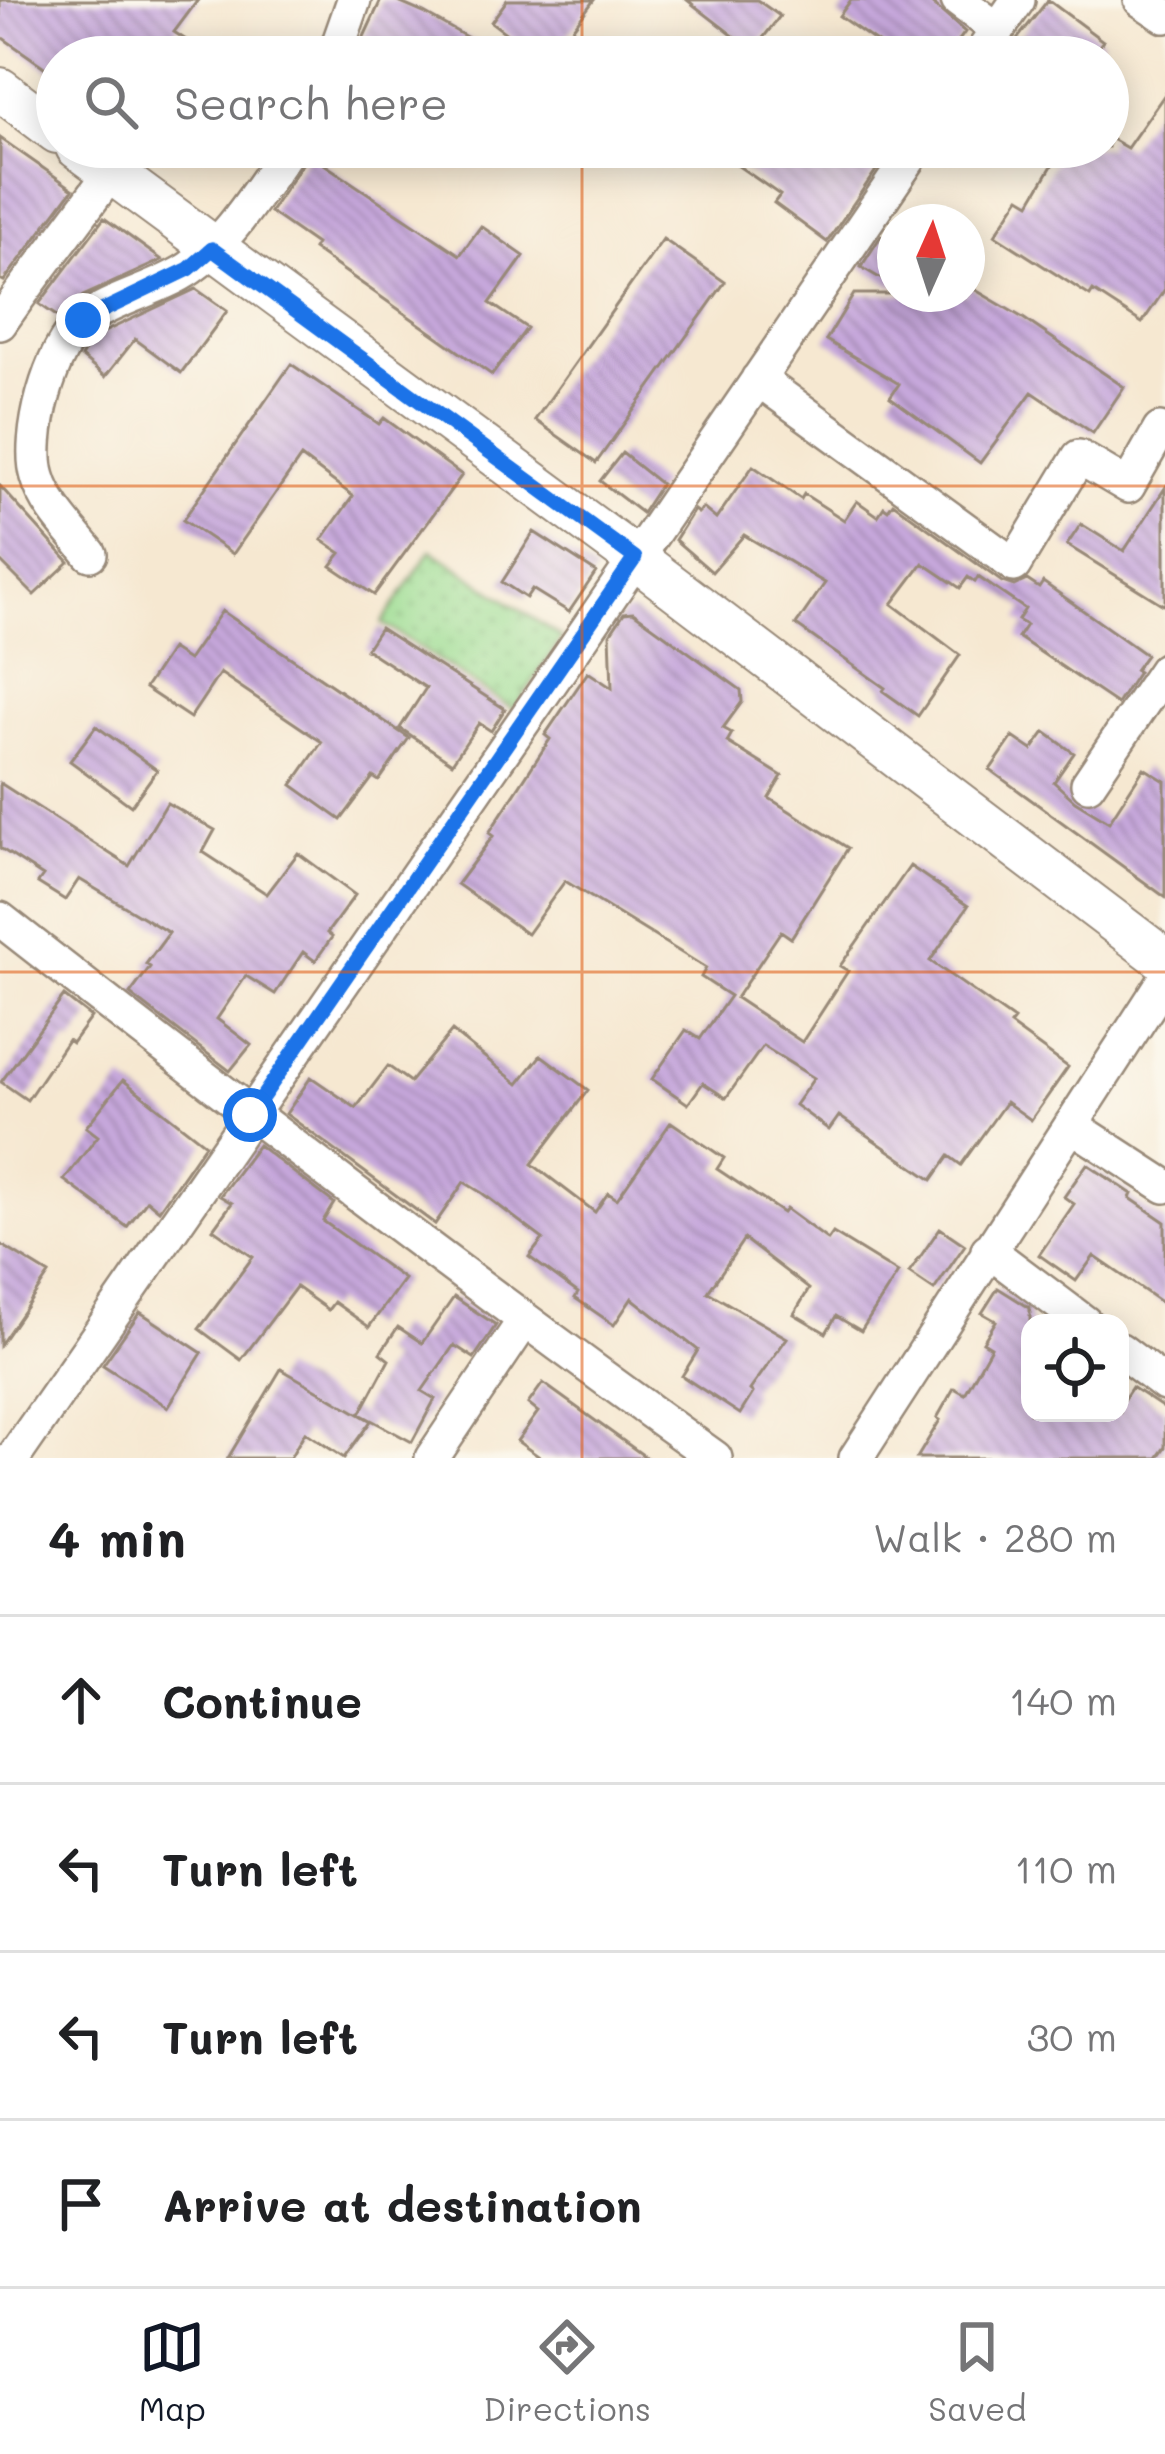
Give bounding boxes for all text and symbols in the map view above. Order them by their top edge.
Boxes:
search box [36,36,1129,168]
icon: search [78,69,144,135]
text: Search here [174,73,448,131]
north arrow [877,204,985,312]
route end [56,293,110,347]
route start [223,1088,277,1142]
map controls [1021,1314,1129,1422]
button: locate [1021,1314,1129,1422]
text: 4 min [48,1503,186,1570]
text: Walk · 280 m [873,1511,1117,1562]
icon: ahead [48,1667,114,1733]
text: Continue [162,1671,362,1729]
text: 140 m [1009,1674,1117,1725]
icon: left [48,1835,114,1901]
text: Turn left [162,1839,358,1897]
text: 110 m [1015,1842,1117,1893]
icon: left [48,2003,114,2069]
text: Turn left [162,2007,358,2065]
text: 30 m [1027,2010,1117,2061]
icon: arrive [48,2171,114,2237]
text: Arrive at destination [162,2175,642,2233]
tab: Map [139,2314,206,2429]
tab: Directions [483,2314,651,2429]
tab: Saved [928,2314,1026,2429]

